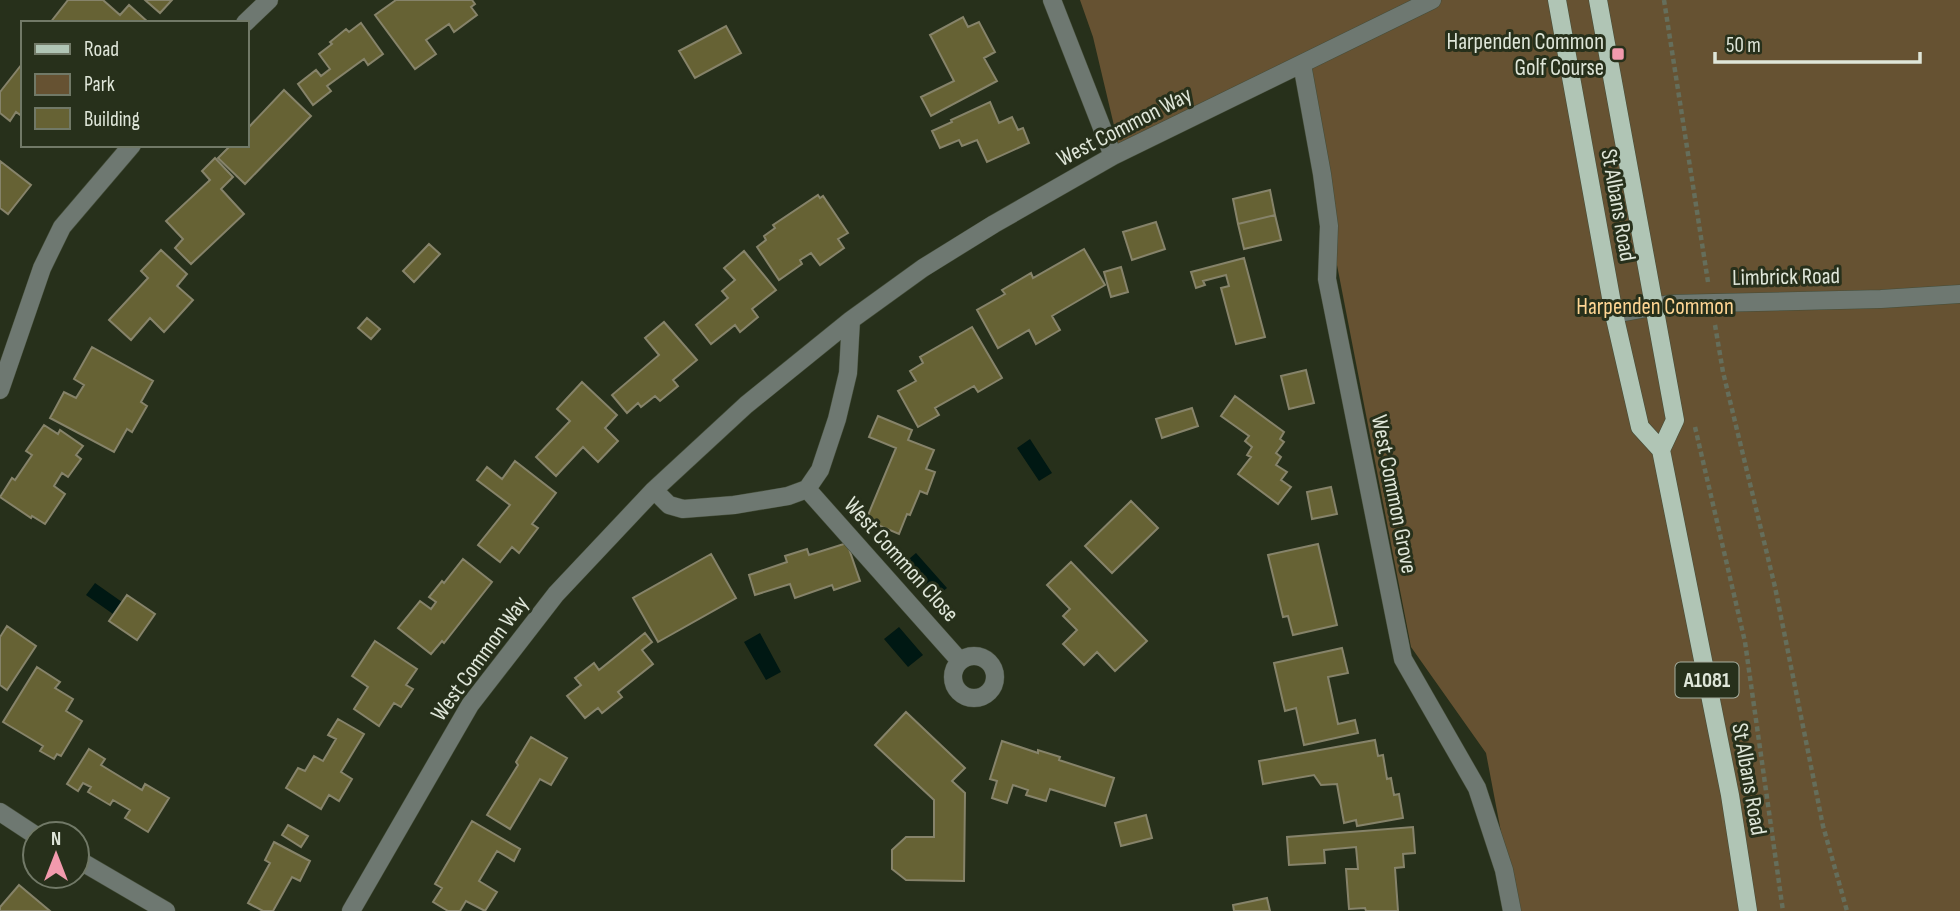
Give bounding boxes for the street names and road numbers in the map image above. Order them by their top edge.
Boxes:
street label: West Common Way [1052,81,1197,173]
street label: St Albans Road [1594,147,1642,263]
street label: Limbrick Road [1732,262,1840,292]
street label: West Common Grove [1365,413,1423,576]
street label: West Common Close [838,491,965,628]
street label: West Common Way [425,590,535,727]
road number: A1081 [1676,662,1738,698]
street label: St Albans Road [1725,721,1773,837]

